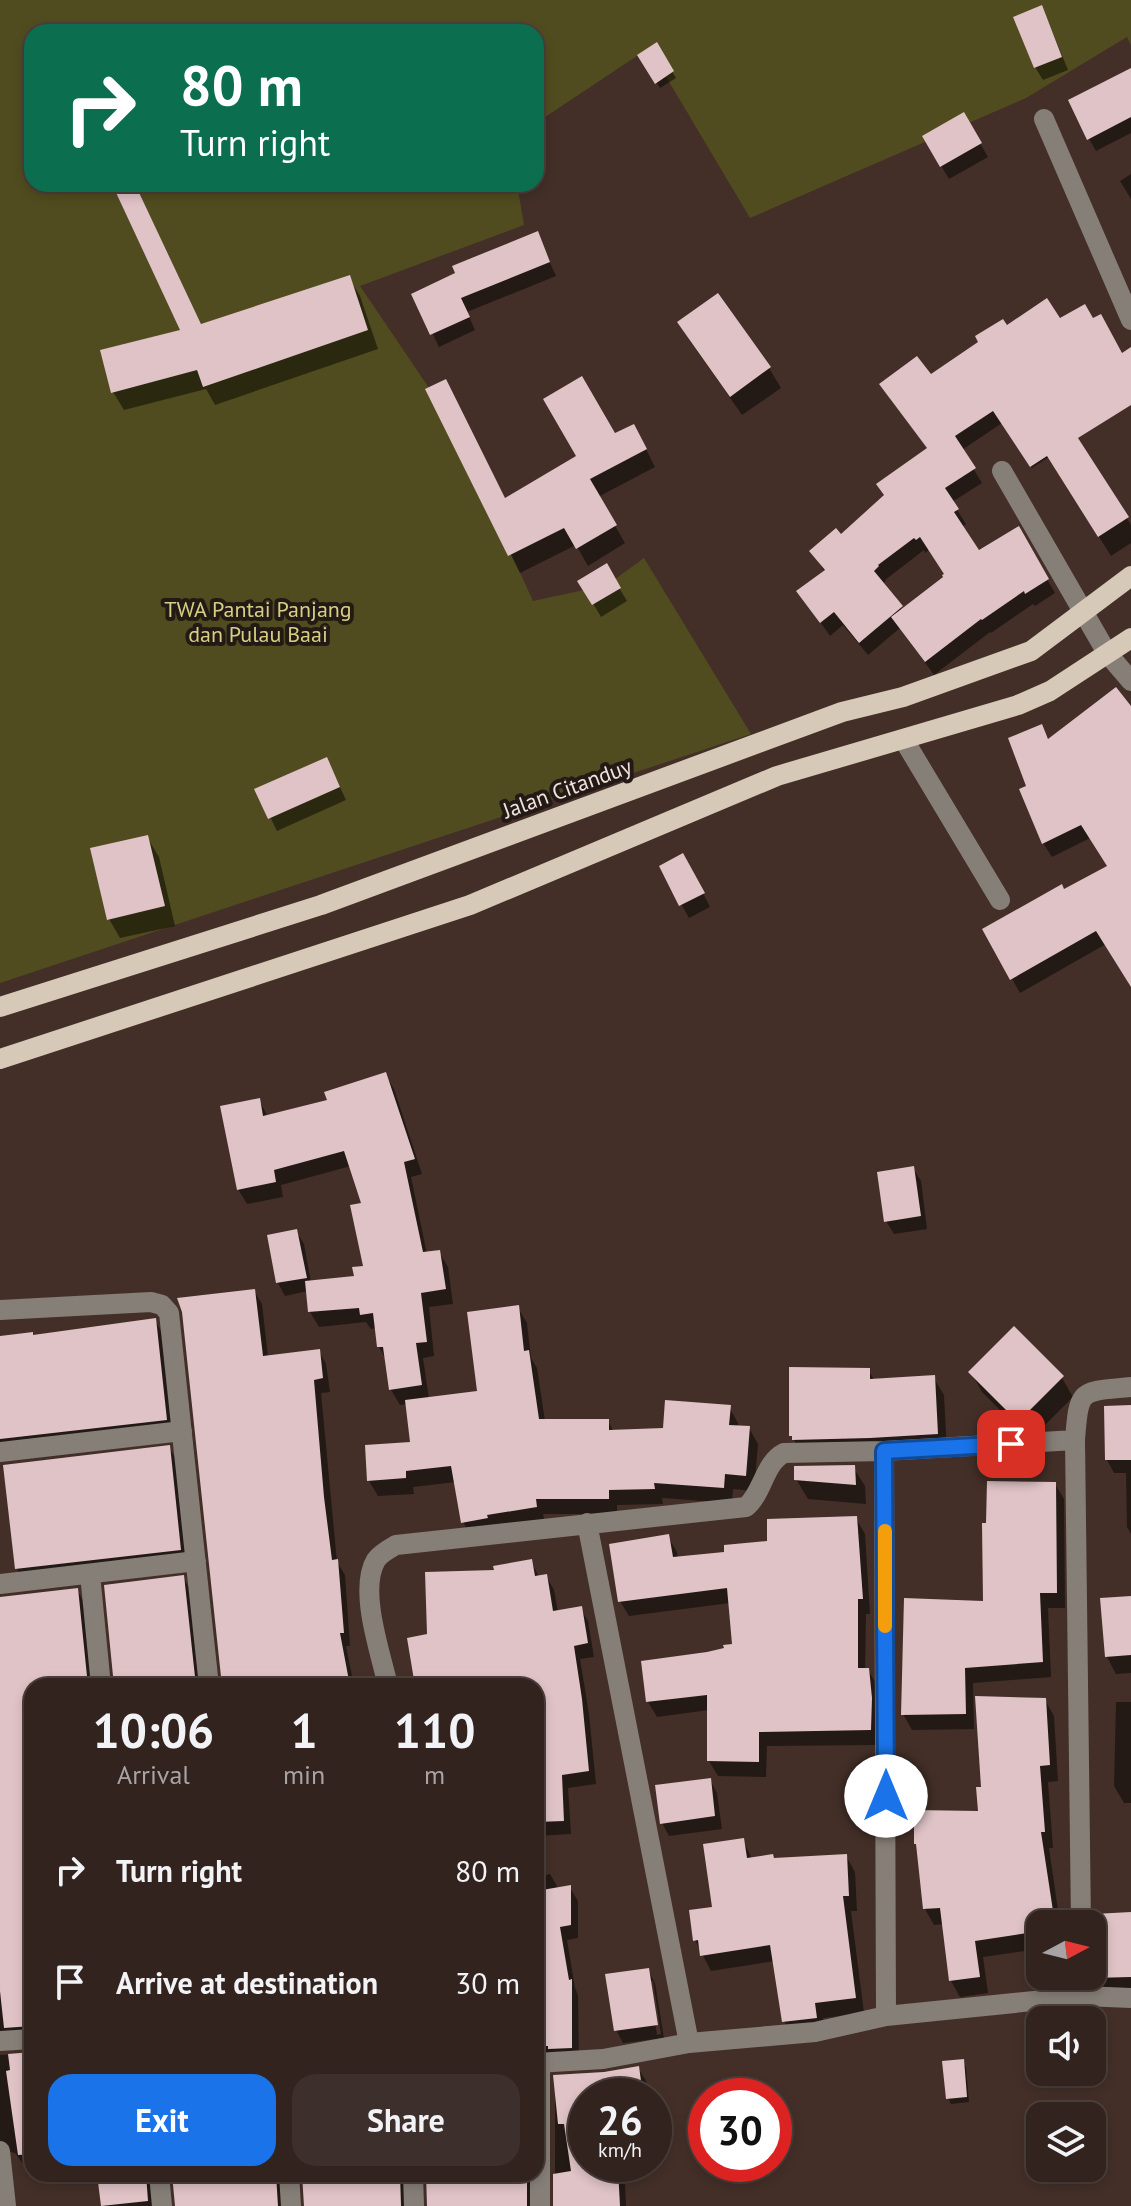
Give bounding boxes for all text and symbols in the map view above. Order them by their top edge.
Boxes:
text: 80 m [180,49,303,121]
icon: right [48,56,152,160]
text: Turn right [180,119,330,166]
park label: TWA Pantai Panjang dan Pulau Baai [164,595,352,648]
street label: Jalan Citanduy [498,751,636,825]
pin [977,1410,1045,1478]
icon: arrive [989,1422,1033,1466]
text: 10:06 [93,1699,214,1761]
text: 1 [290,1699,318,1761]
text: 110 [394,1699,475,1761]
position arrow [844,1754,928,1838]
text: Arrival [117,1758,190,1791]
text: min [283,1758,325,1791]
text: m [424,1758,445,1791]
icon: right [48,1848,92,1892]
text: Turn right [116,1851,242,1890]
text: 80 m [455,1851,520,1890]
north arrow [1026,1910,1106,1990]
map controls [1026,1910,1106,2182]
icon: arrive [48,1960,92,2004]
text: Arrive at destination [116,1963,378,2002]
text: 30 m [455,1963,520,2002]
button: sound [1026,2006,1106,2086]
button: Exit [48,2074,276,2166]
button: Share [292,2074,520,2166]
speed limit sign: 30 [688,2078,792,2182]
text: 26 [597,2094,643,2146]
button: layers [1026,2102,1106,2182]
text: km/h [598,2137,642,2163]

